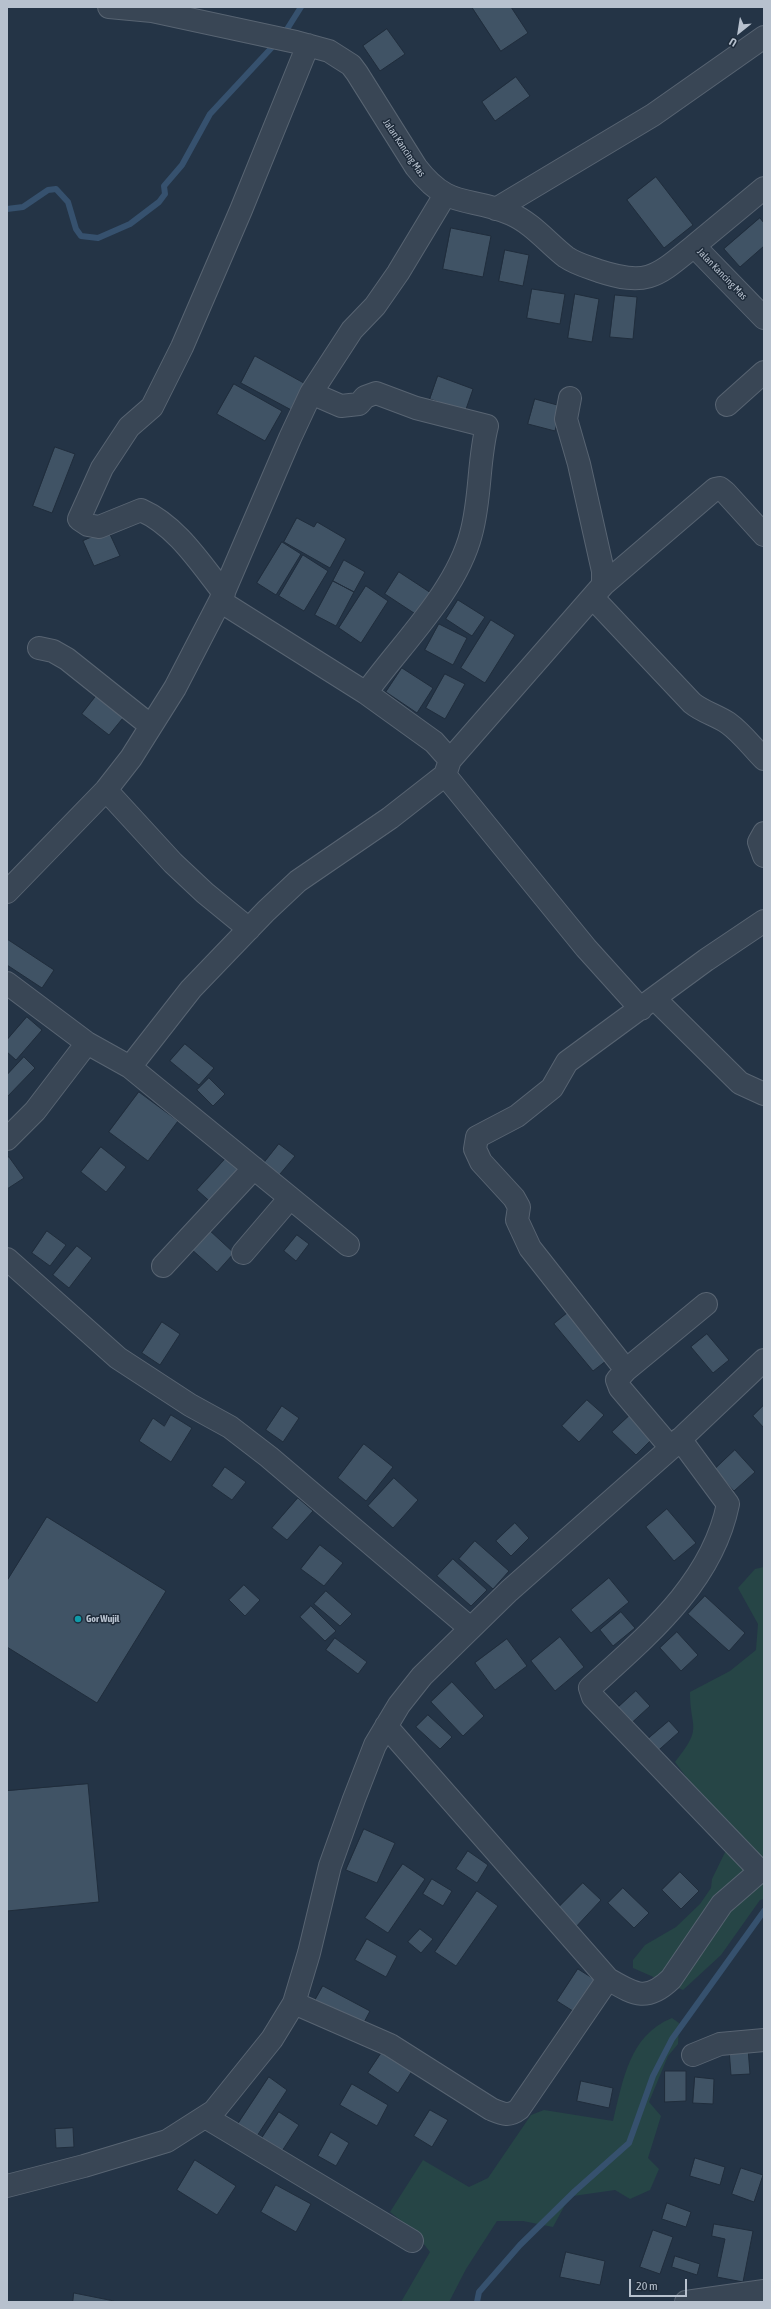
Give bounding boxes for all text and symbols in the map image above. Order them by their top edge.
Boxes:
north arrow [719,12,759,52]
text: U [727,36,739,49]
street label: Jalan Kancing Mas [380,117,428,179]
street label: Jalan Kancing Mas [694,246,750,302]
place label: Gor Wujil [86,1613,119,1625]
marker: Gor Wujil [73,1614,83,1624]
scale bar [631,2271,689,2297]
text: 20 m [636,2279,658,2293]

